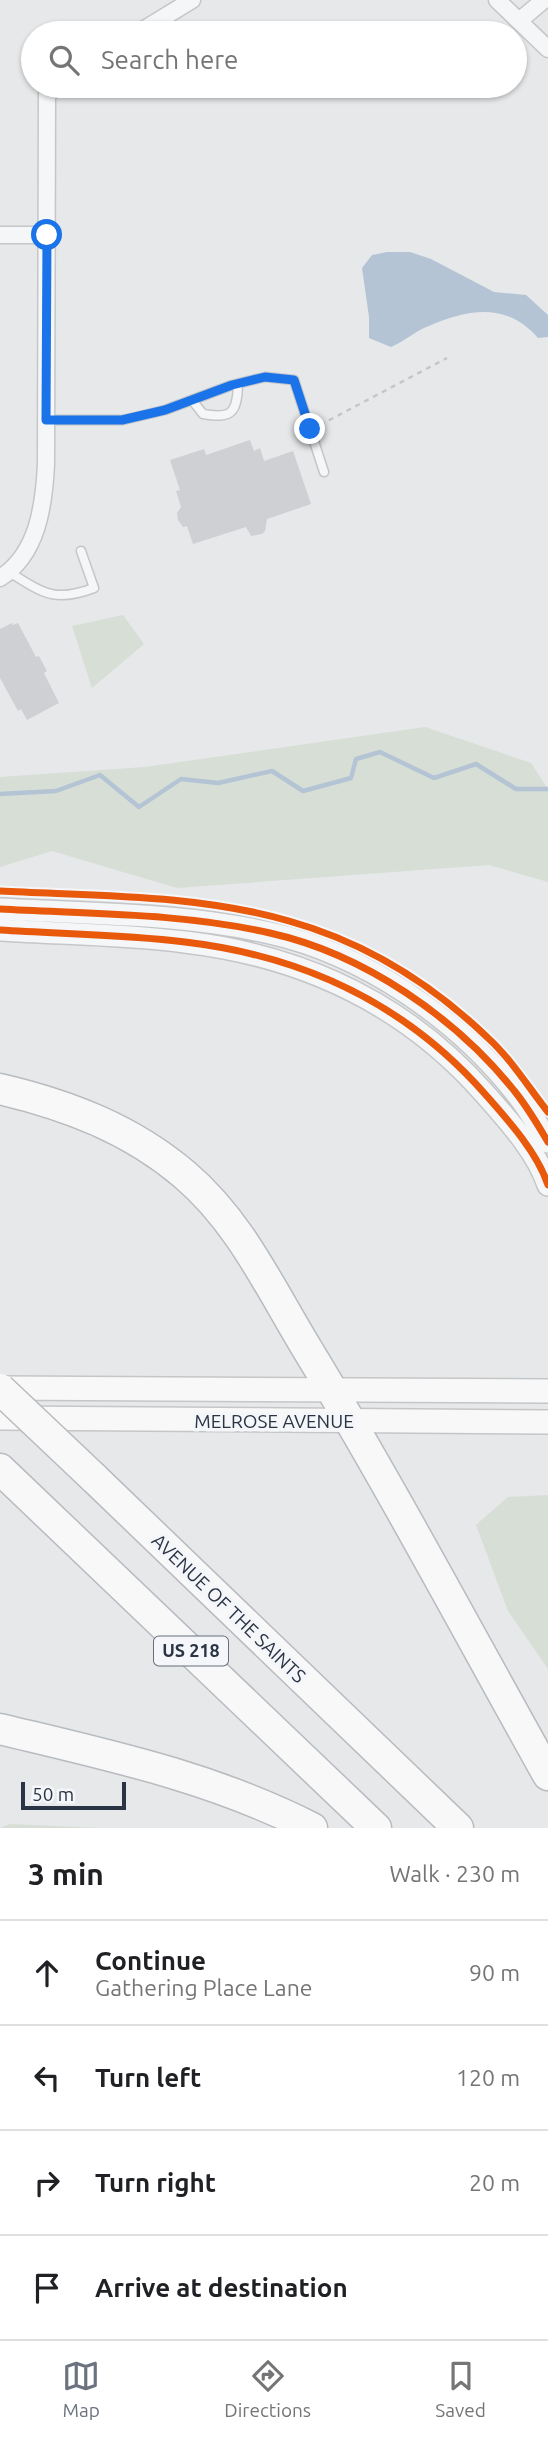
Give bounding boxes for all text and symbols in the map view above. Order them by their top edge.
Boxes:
search box [21,21,527,98]
icon: search [45,41,83,79]
text: Search here [101,45,238,74]
route start [31,219,62,250]
route end [294,413,325,444]
street label: MELROSE AVENUE [194,1410,354,1432]
street label: AVENUE OF THE SAINTS [148,1529,310,1687]
road number: US 218 [154,1636,228,1666]
scale bar [21,1779,126,1811]
text: 50 m [32,1783,74,1805]
text: 3 min [28,1857,104,1891]
text: Walk · 230 m [389,1861,520,1886]
text: Continue [95,1946,206,1975]
icon: ahead [28,1954,66,1992]
text: 90 m [469,1960,520,1985]
text: Gathering Place Lane [95,1975,313,2000]
icon: left [28,2059,66,2097]
text: Turn left [95,2063,201,2092]
text: 120 m [456,2065,520,2090]
icon: right [28,2164,66,2202]
text: Turn right [95,2168,216,2197]
text: 20 m [469,2170,520,2195]
icon: arrive [28,2269,66,2307]
text: Arrive at destination [95,2273,348,2302]
tab: Map [62,2357,100,2421]
tab: Directions [224,2357,311,2421]
tab: Saved [435,2357,486,2421]

